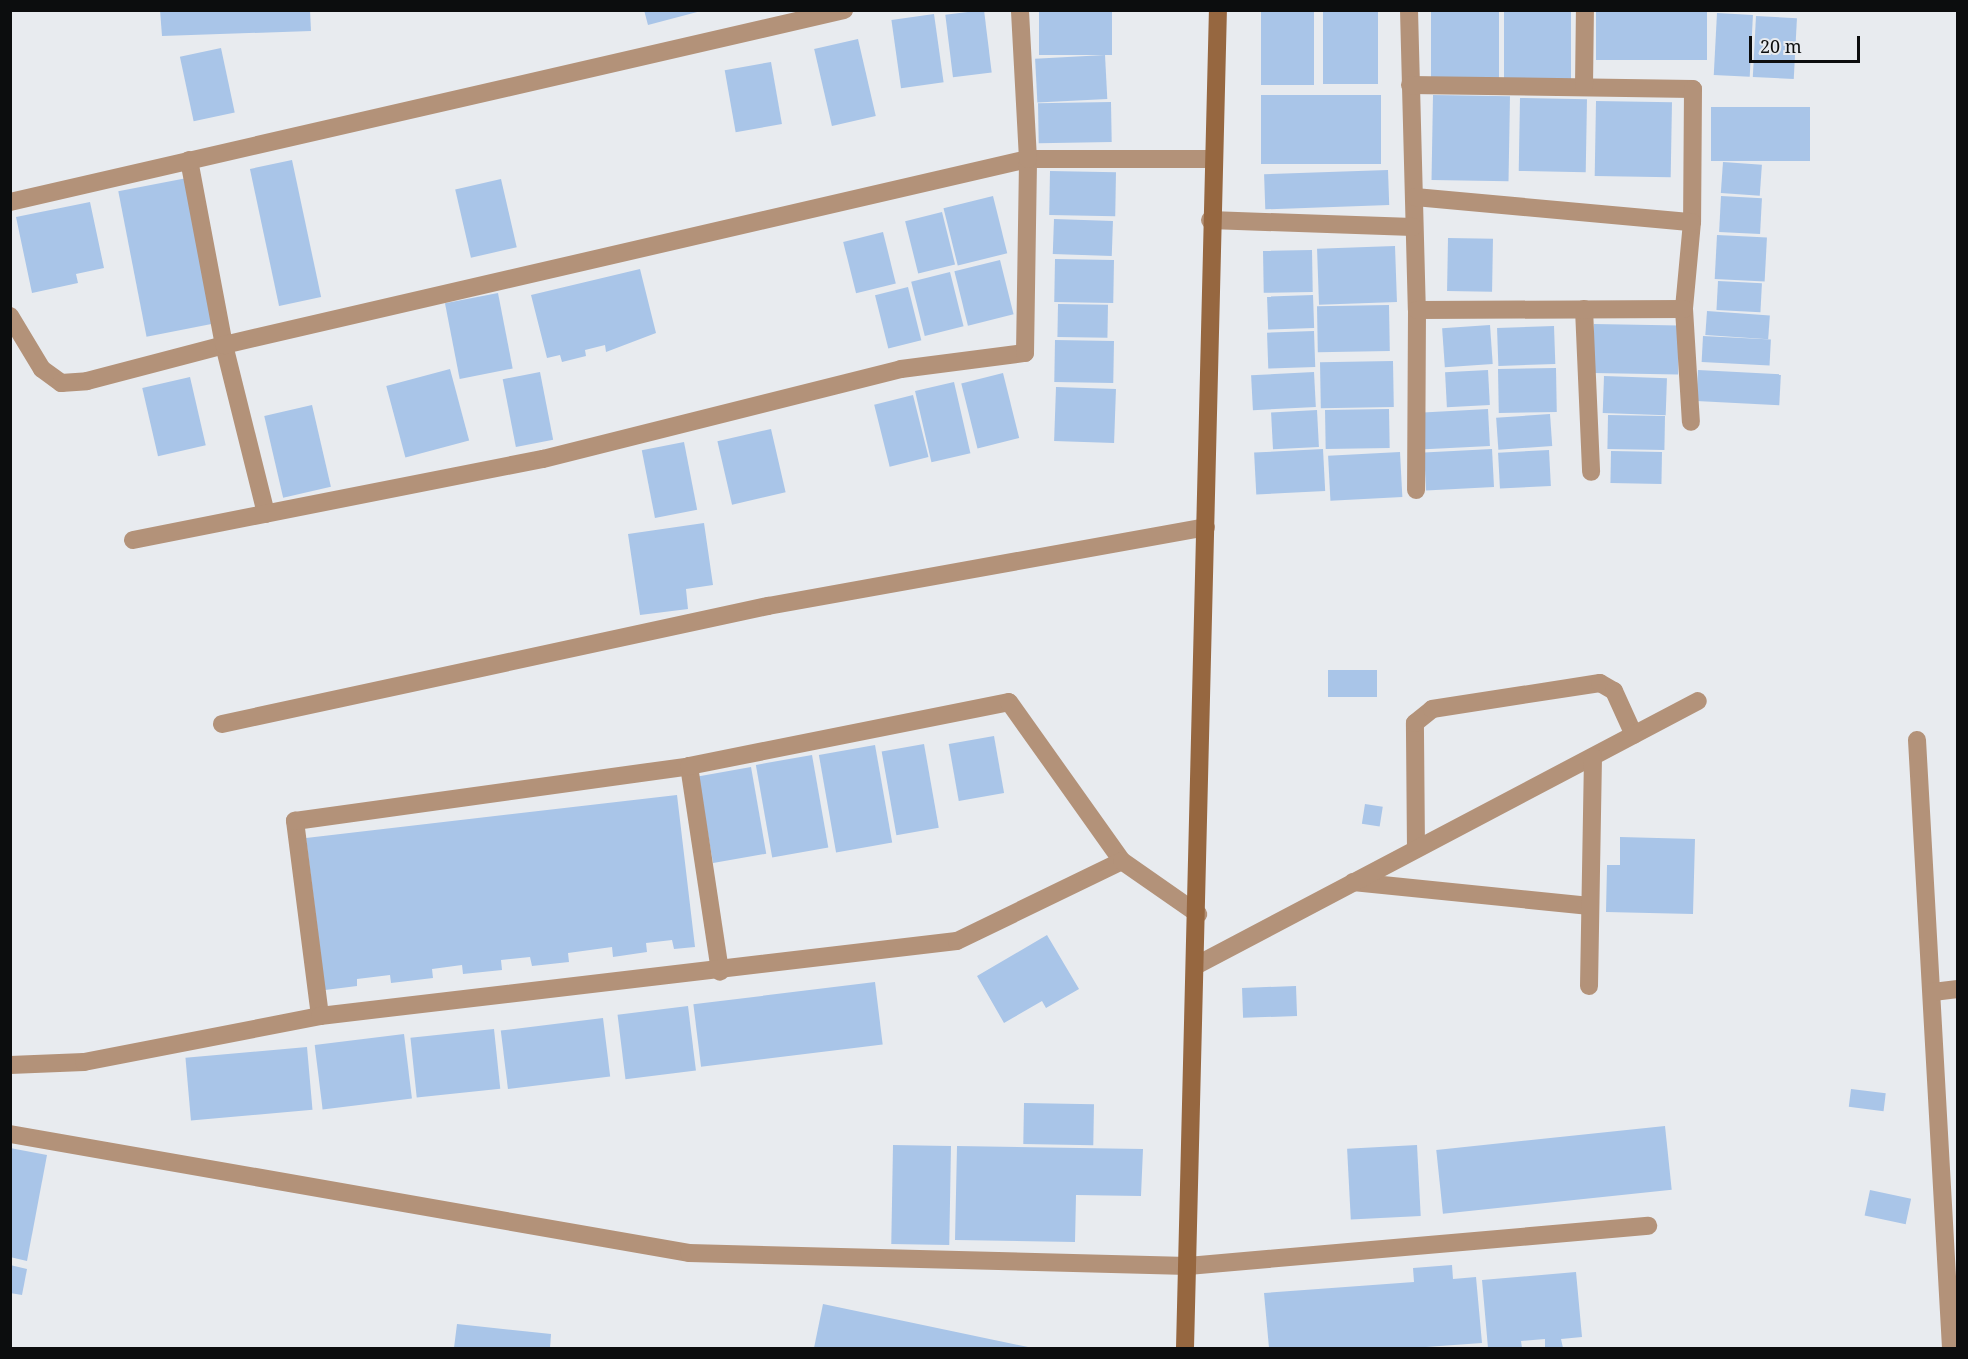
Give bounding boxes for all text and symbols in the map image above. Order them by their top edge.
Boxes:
scale bar [1752,24,1863,62]
text: 20 m [1760,34,1802,58]

